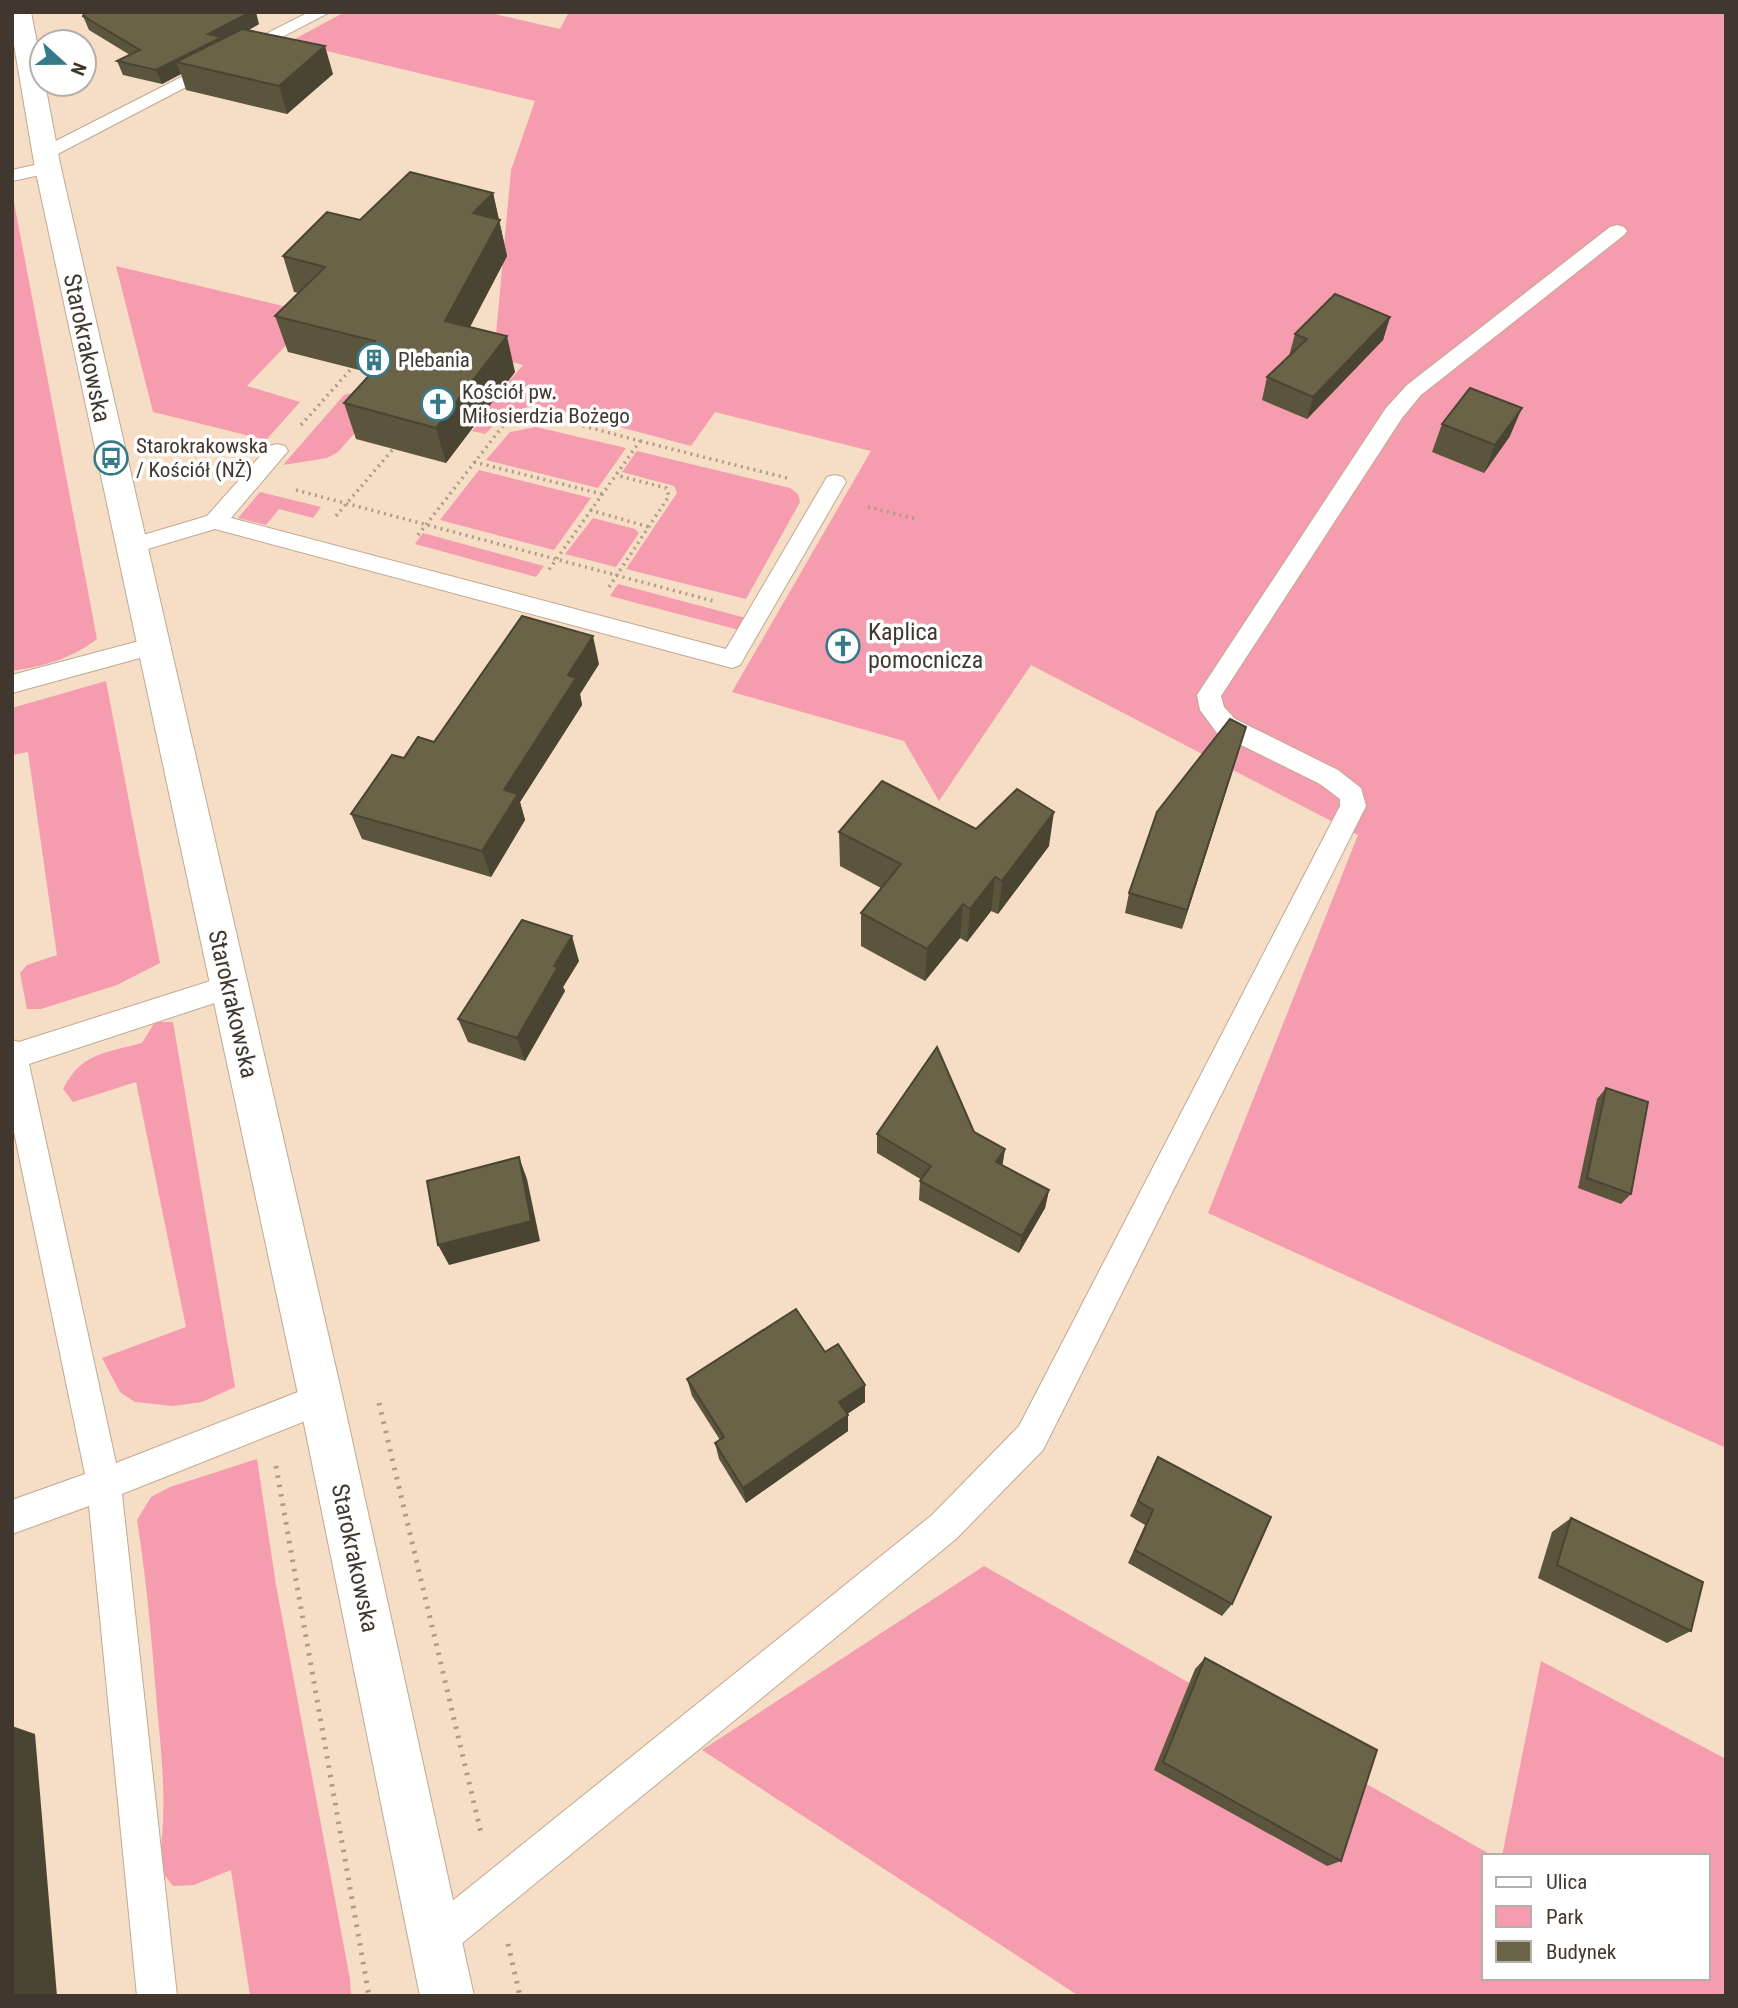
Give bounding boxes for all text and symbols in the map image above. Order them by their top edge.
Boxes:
north arrow [28,28,98,98]
text: N [66,59,91,78]
street label: Starokrakowska [58,271,116,425]
building icon: Plebania [355,341,393,379]
place label: Plebania [398,348,470,372]
place label: Kościół pw. Miłosierdzia Bożego [462,380,630,428]
church icon: Kościół pw. Miłosierdzia Bożego [419,385,457,423]
place label: Starokrakowska / Kościół (NŻ) [136,434,268,482]
bus stop icon: Starokrakowska / Kościół (NŻ) [92,439,130,477]
place label: Kaplica pomocnicza [868,618,983,674]
church icon: Kaplica pomocnicza [824,627,862,665]
street label: Starokrakowska [202,927,264,1081]
street label: Starokrakowska [326,1481,384,1635]
legend [1482,1854,1710,1980]
text: Ulica [1546,1870,1587,1894]
text: Park [1546,1905,1584,1929]
text: Budynek [1546,1940,1617,1964]

